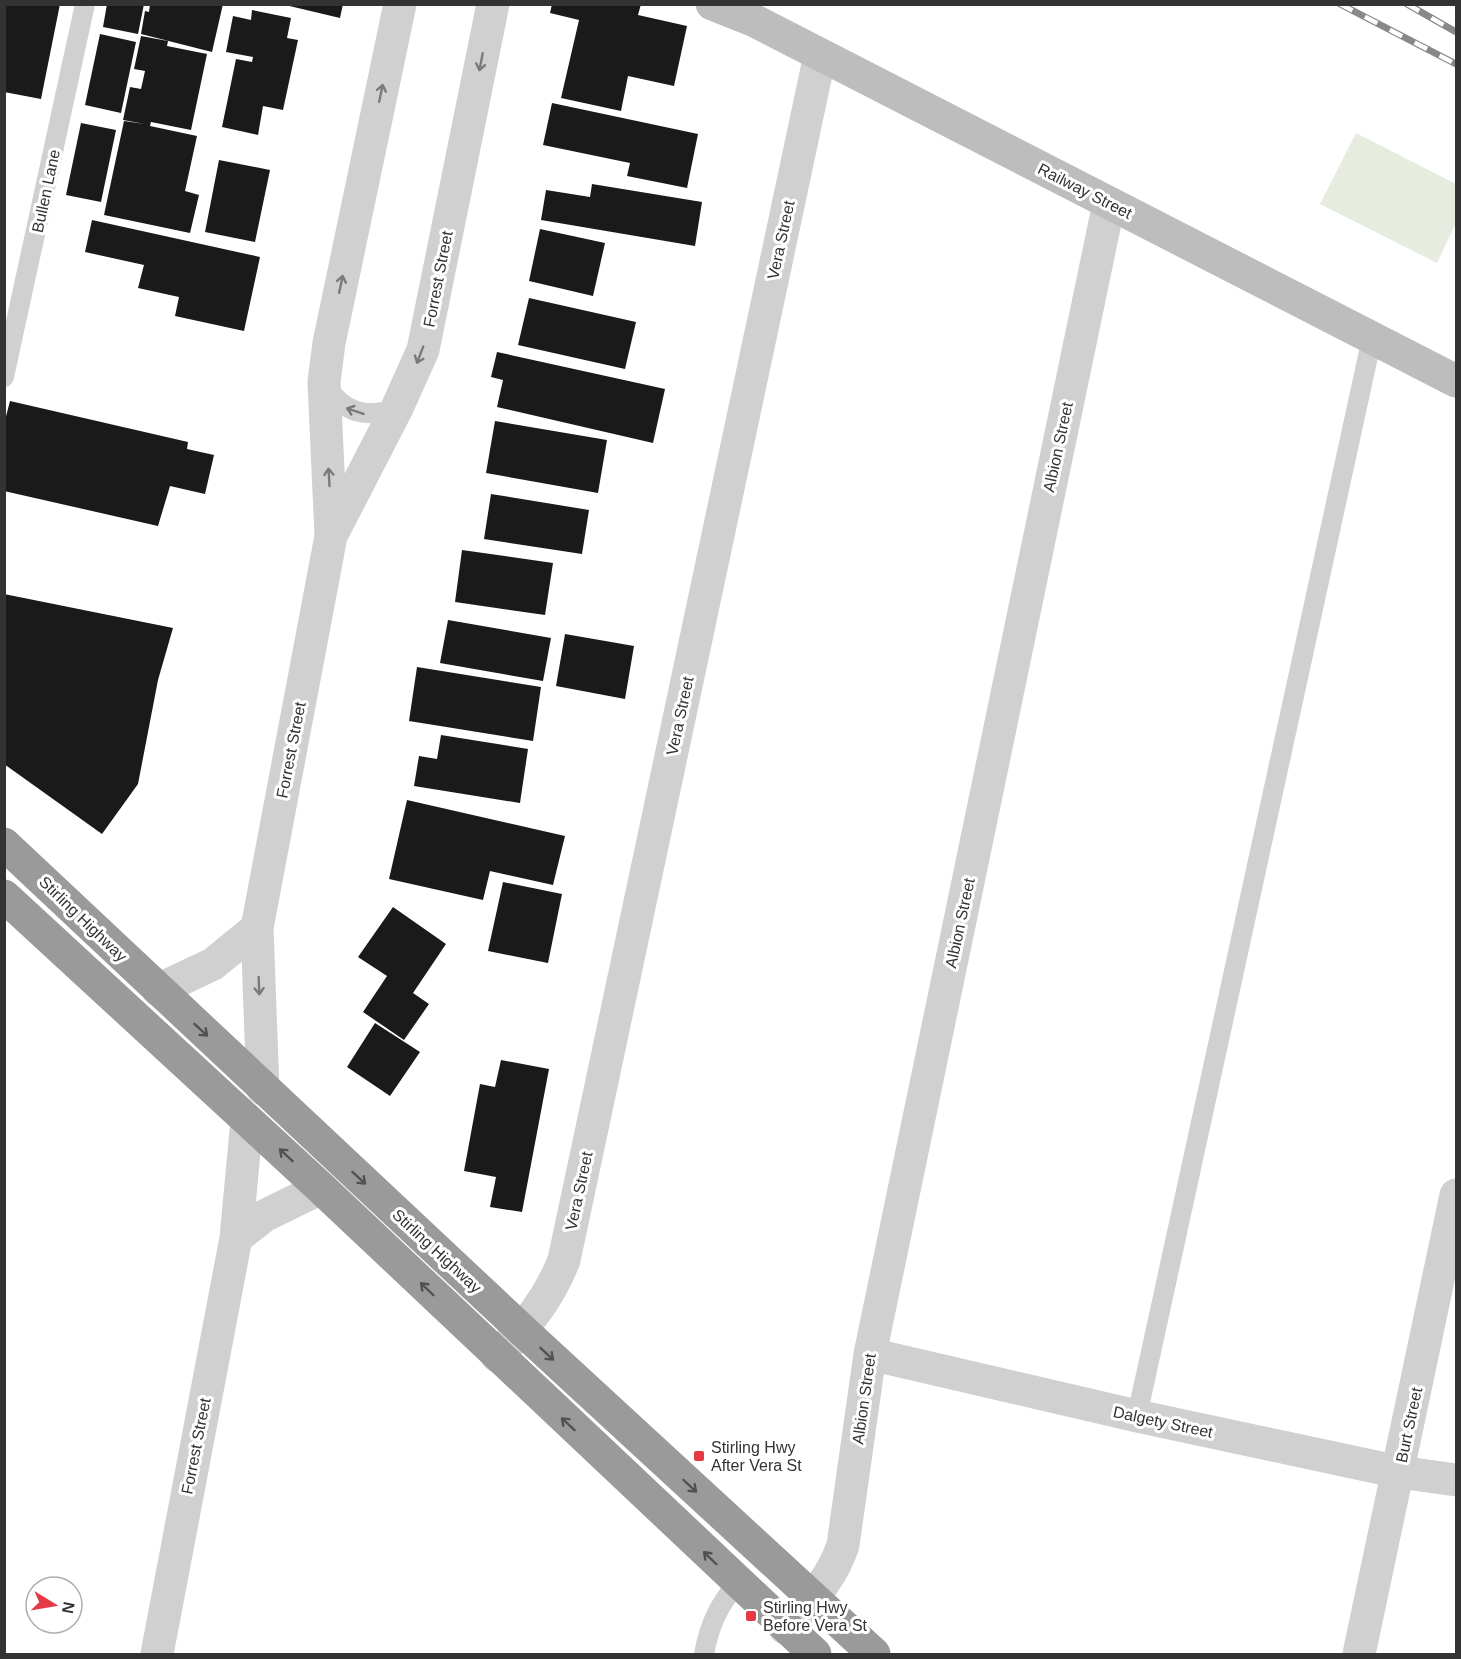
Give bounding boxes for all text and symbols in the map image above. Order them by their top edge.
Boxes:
one-way arrow [475,52,487,71]
one-way arrow [376,84,387,103]
street label: Bullen Lane [29,148,63,234]
street label: Railway Street [1035,160,1135,222]
street label: Vera Street [764,199,798,281]
street label: Forrest Street [420,229,456,329]
one-way arrow [336,275,347,294]
one-way arrow [414,346,425,364]
street label: Albion Street [1040,400,1076,494]
one-way arrow [346,404,365,415]
one-way arrow [323,468,334,488]
street label: Vera Street [663,675,697,757]
street label: Forrest Street [273,700,309,800]
street label: Stirling Highway [36,873,130,965]
street label: Albion Street [942,876,978,970]
one-way arrow [253,976,264,996]
one-way arrow [193,1023,208,1037]
one-way arrow [278,1148,293,1162]
street label: Vera Street [562,1150,596,1232]
one-way arrow [351,1170,366,1185]
street label: Stirling Highway [389,1206,485,1296]
one-way arrow [420,1282,435,1297]
one-way arrow [539,1346,554,1360]
street label: Albion Street [849,1352,879,1446]
street label: Burt Street [1393,1385,1425,1464]
street label: Forrest Street [178,1396,214,1496]
street label: Dalgety Street [1112,1403,1215,1441]
one-way arrow [561,1417,576,1431]
place label: Stirling Hwy After Vera St [711,1439,802,1474]
marker: Stirling Hwy After Vera St [692,1449,706,1463]
one-way arrow [683,1479,698,1493]
one-way arrow [703,1551,718,1565]
north arrow [24,1575,84,1635]
place label: Stirling Hwy Before Vera St [763,1599,868,1634]
text: N [59,1600,78,1615]
marker: Stirling Hwy Before Vera St [744,1609,758,1623]

